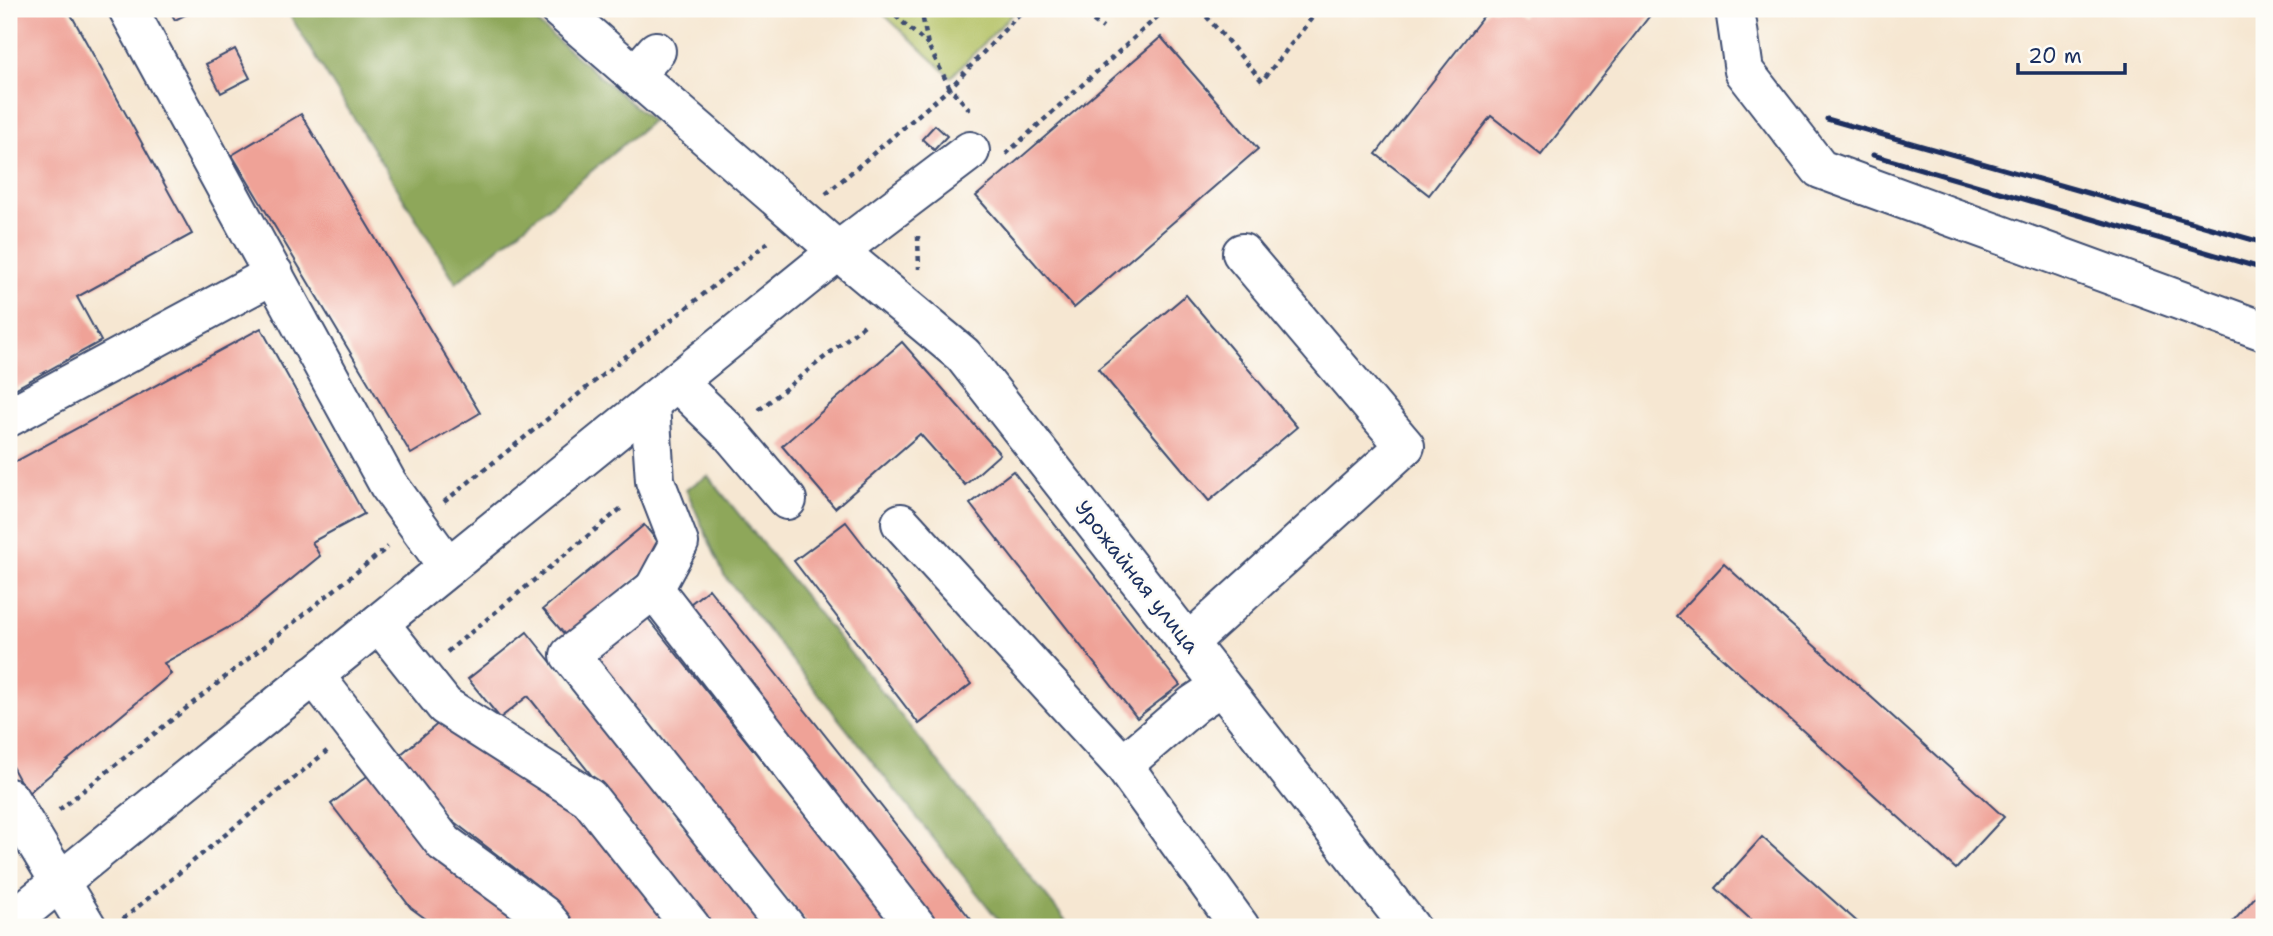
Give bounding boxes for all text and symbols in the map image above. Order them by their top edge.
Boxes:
scale bar [2018,32,2124,76]
text: 20 m [2028,42,2082,70]
street label: Урожайная улица [1069,495,1205,659]

